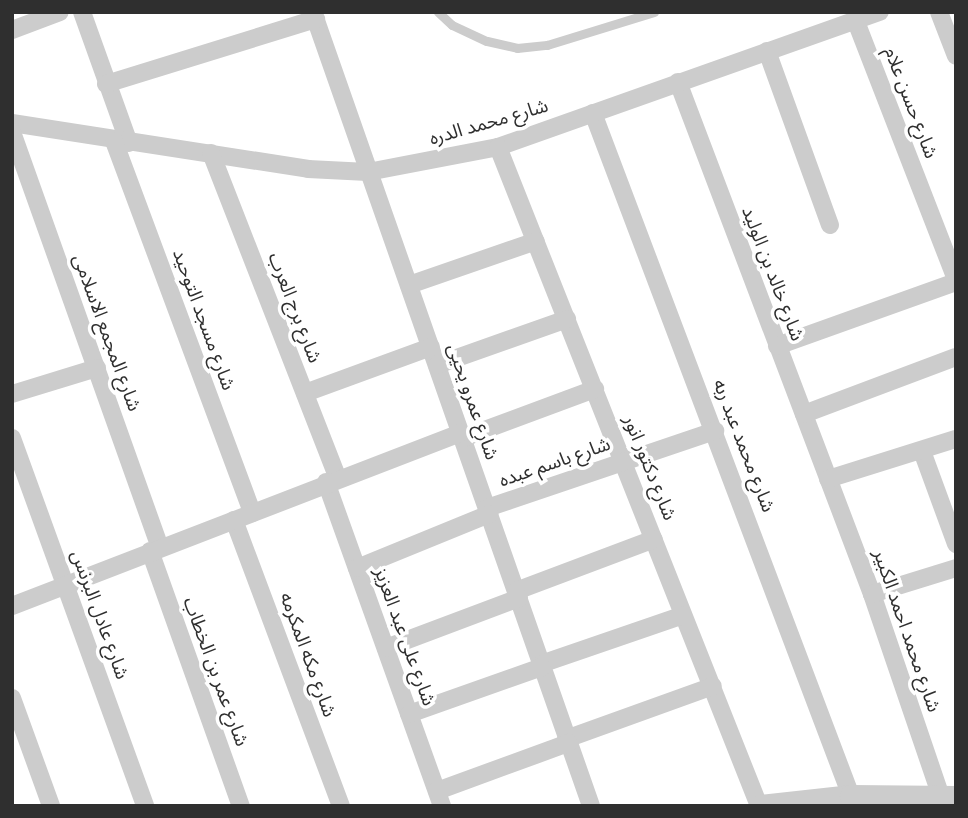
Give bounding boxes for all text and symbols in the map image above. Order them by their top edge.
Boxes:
street label: شارع حسن علام [878,44,942,162]
street label: شارع محمد الدره [427,95,551,151]
street label: شارع خالد بن الوليد [736,204,808,344]
street label: شارع مسجد التوحيد [167,246,239,394]
street label: شارع برج العرب [262,249,326,367]
street label: شارع المجمع الاسلامى [67,251,145,415]
street label: شارع عمرو يحيى [441,341,503,463]
street label: شارع محمد عبد ربه [707,376,779,516]
street label: شارع دكتور انور [618,412,680,524]
street label: شارع باسم عبده [496,433,614,493]
street label: شارع عادل البرنس [65,547,133,683]
street label: شارع محمد احمد الكبير [867,547,945,715]
street label: شارع على عبد العزيز [368,565,440,709]
street label: شارع مكه المكرمه [274,590,340,720]
street label: شارع عمر بن الخطاب [177,594,253,750]

